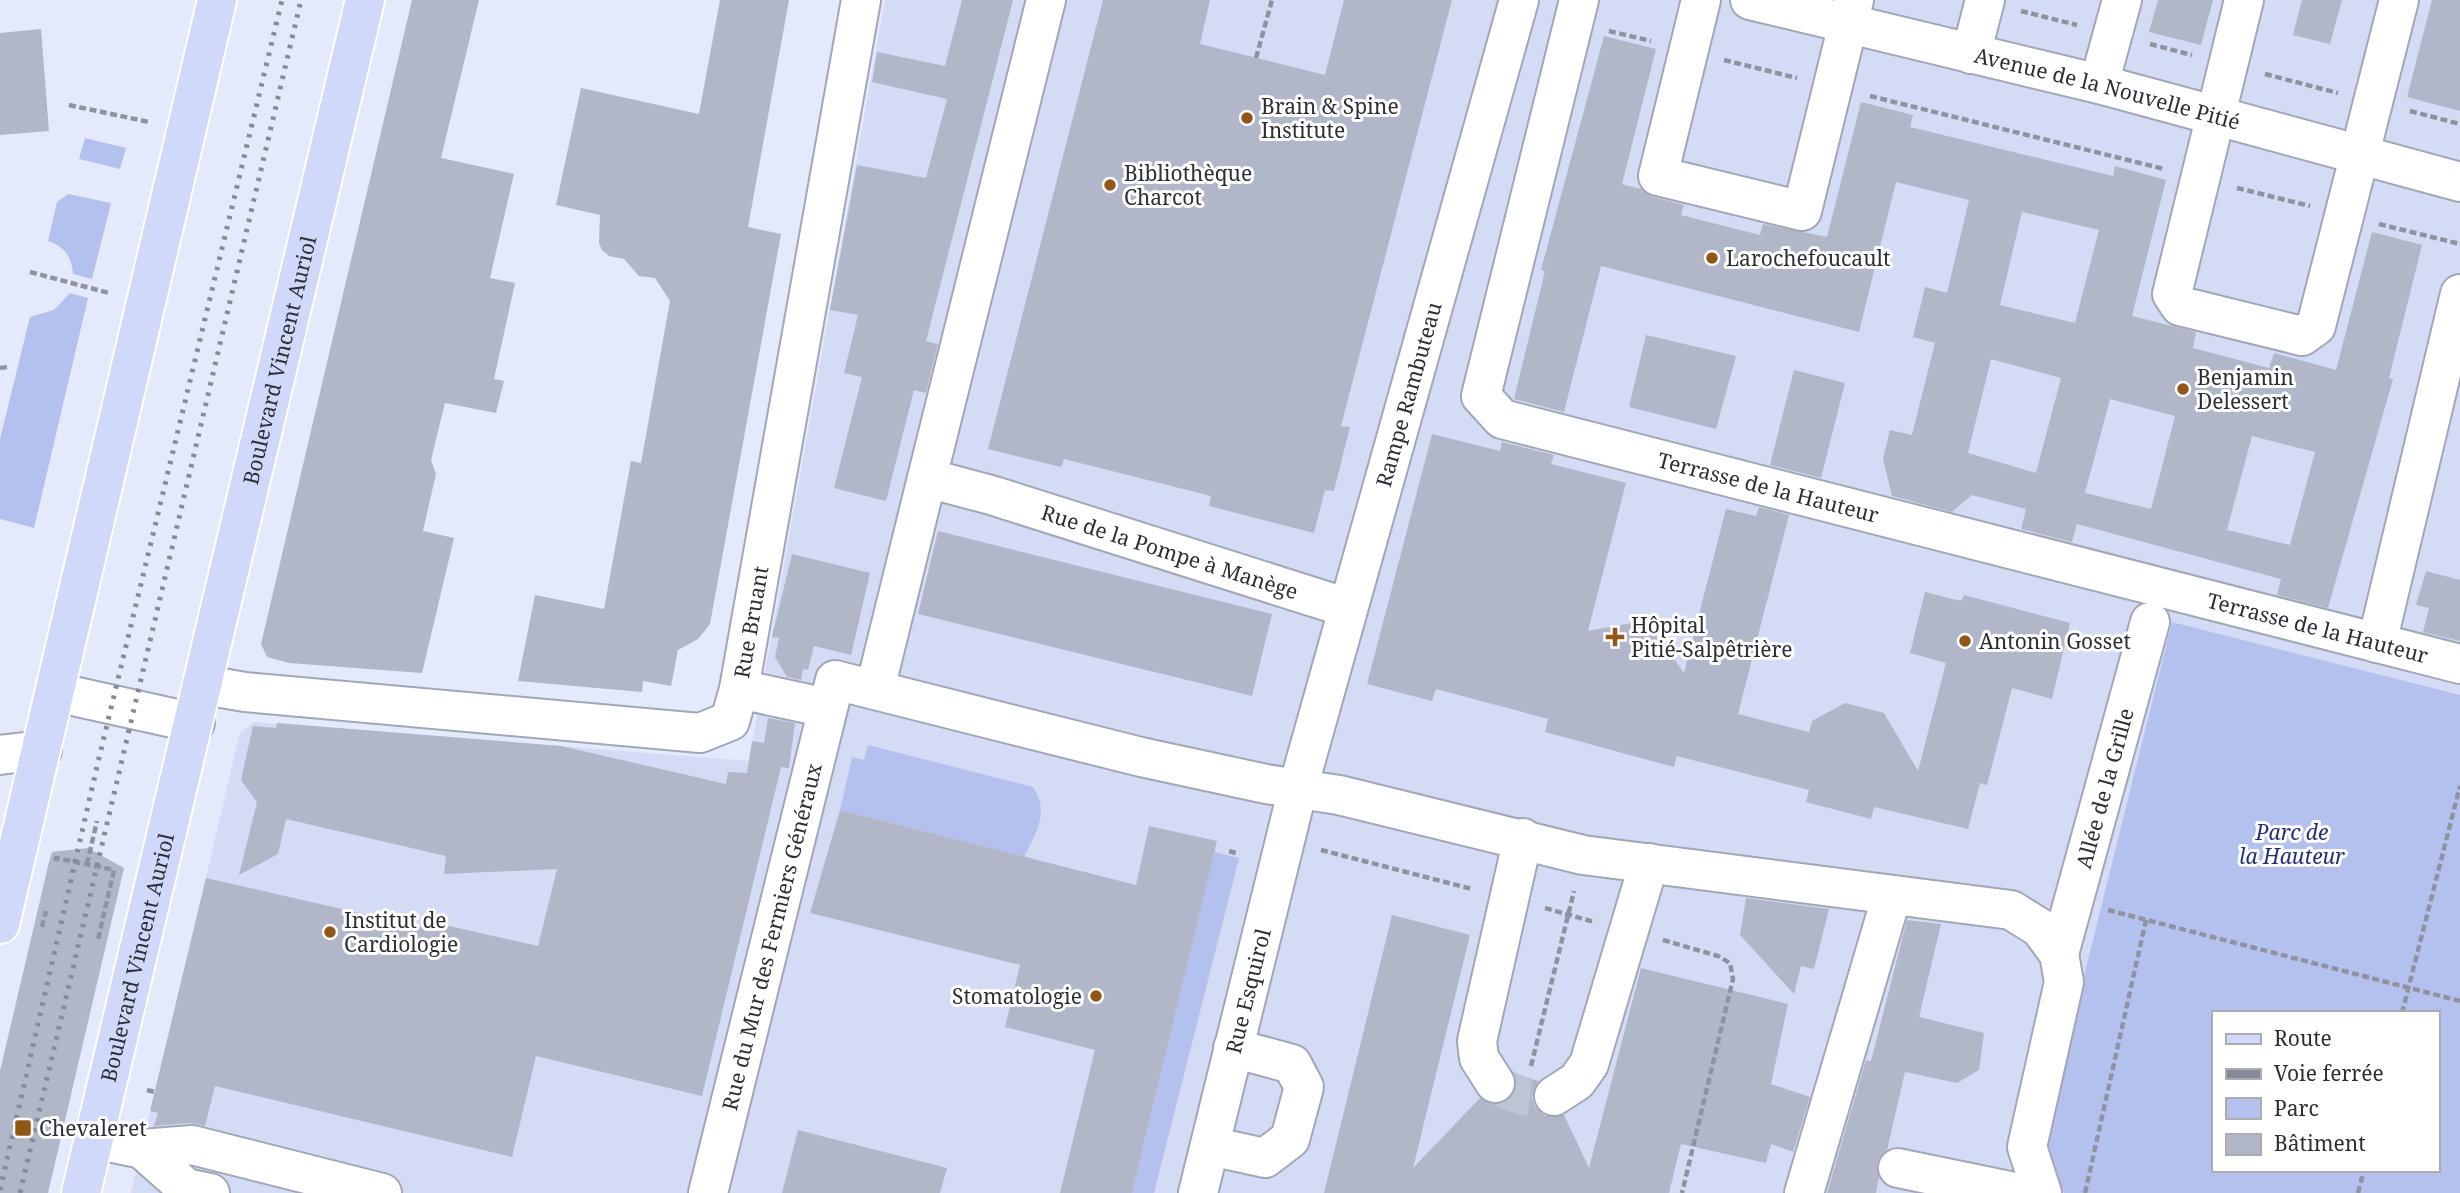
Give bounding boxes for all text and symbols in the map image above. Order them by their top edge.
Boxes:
street label: Avenue de la Nouvelle Pitié [1972,41,2243,136]
place label: Brain & Spine Institute [1261,92,1399,144]
marker: Brain & Spine Institute [1239,110,1255,126]
place label: Bibliothèque Charcot [1124,159,1252,211]
marker: Bibliothèque Charcot [1102,177,1118,193]
street label: Boulevard Vincent Auriol [236,233,322,487]
place label: Larochefoucault [1726,244,1890,272]
marker: Larochefoucault [1704,250,1720,266]
street label: Rampe Rambuteau [1369,299,1448,490]
place label: Benjamin Delessert [2197,363,2294,415]
marker: Benjamin Delessert [2175,381,2191,397]
street label: Terrasse de la Hauteur [1655,445,1882,529]
street label: Rue de la Pompe à Manège [1038,498,1302,605]
street label: Rue Bruant [727,564,775,680]
street label: Terrasse de la Hauteur [2204,586,2431,669]
place label: Hôpital Pitié-Salpêtrière [1631,611,1793,663]
marker: Hôpital Pitié-Salpêtrière [1605,627,1625,647]
place label: Antonin Gosset [1979,627,2131,655]
marker: Antonin Gosset [1957,633,1973,649]
street label: Allée de la Grille [2069,705,2140,871]
street label: Rue du Mur des Fermiers Généraux [715,760,828,1113]
park label: Parc de la Hauteur [2239,818,2345,870]
street label: Boulevard Vincent Auriol [94,830,180,1085]
place label: Institut de Cardiologie [344,906,458,958]
marker: Institut de Cardiologie [322,924,338,940]
street label: Rue Esquirol [1219,925,1277,1057]
place label: Stomatologie [952,982,1082,1010]
marker: Stomatologie [1088,988,1104,1004]
legend [2212,1011,2439,1172]
text: Route [2274,1024,2332,1052]
text: Voie ferrée [2274,1059,2384,1087]
text: Parc [2274,1094,2319,1122]
place label: Chevaleret [39,1114,147,1142]
marker: Chevaleret [13,1118,33,1138]
text: Bâtiment [2274,1129,2366,1157]

